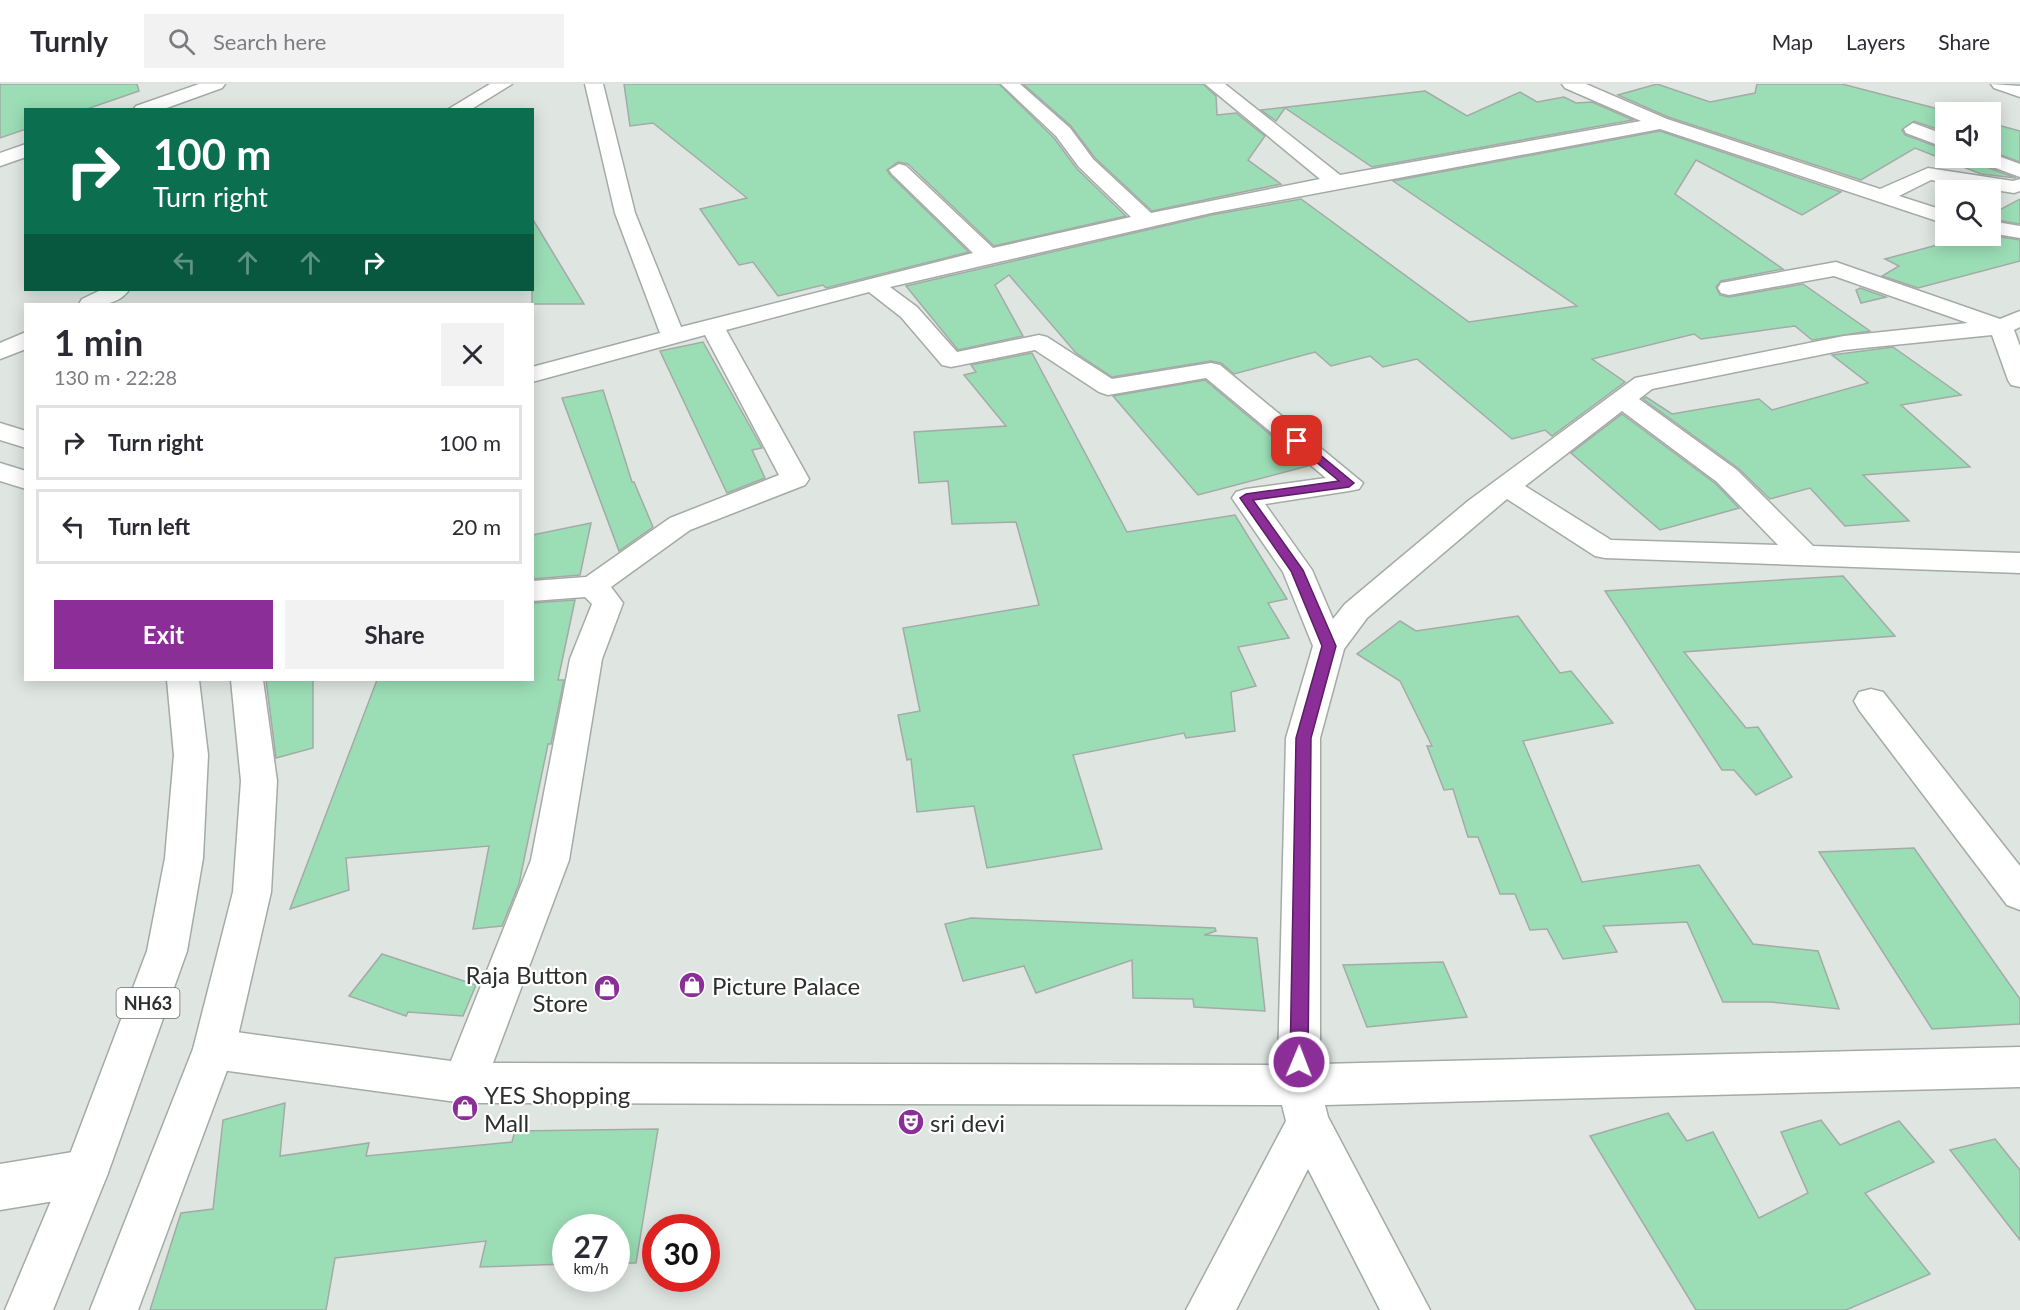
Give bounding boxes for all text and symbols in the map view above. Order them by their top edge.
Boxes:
search box [144,14,564,68]
text: Turnly [30,24,108,58]
icon: search [165,25,198,58]
text: Search here [213,28,326,55]
text: Map [1772,29,1813,54]
text: Layers [1846,29,1905,54]
text: Share [1938,29,1990,54]
map controls [1935,102,2001,246]
button: sound [1935,102,2001,168]
text: 100 m [153,129,271,179]
icon: right [54,132,132,210]
text: Turn right [153,180,268,213]
button: search [1935,180,2001,246]
icon: left [168,246,201,279]
icon: ahead [231,246,264,279]
icon: ahead [294,246,327,279]
icon: right [357,246,390,279]
text: 1 min [54,320,143,364]
button: close [441,323,504,386]
text: 130 m · 22:28 [54,365,177,389]
pin [1271,415,1322,466]
icon: arrive [1280,424,1313,457]
icon: right [57,426,90,459]
text: Turn right [108,429,203,456]
text: 100 m [439,429,501,456]
icon: left [57,510,90,543]
text: Turn left [108,513,190,540]
text: 20 m [452,513,501,540]
button: Exit [54,600,273,669]
button: Share [285,600,504,669]
place label: Raja Button Store [465,960,588,1017]
shop icon: Picture Palace [677,970,707,1000]
place label: Picture Palace [712,971,860,1000]
shop icon: Raja Button Store [592,973,622,1003]
road number: NH63 [116,988,180,1018]
position arrow [1267,1030,1331,1094]
place label: YES Shopping Mall [484,1080,630,1137]
shop icon: YES Shopping Mall [450,1093,480,1123]
theatre icon: sri devi [896,1107,926,1137]
place label: sri devi [930,1108,1005,1137]
speed limit sign: 30 [642,1214,720,1292]
text: 27 [574,1228,608,1264]
text: km/h [573,1259,609,1277]

